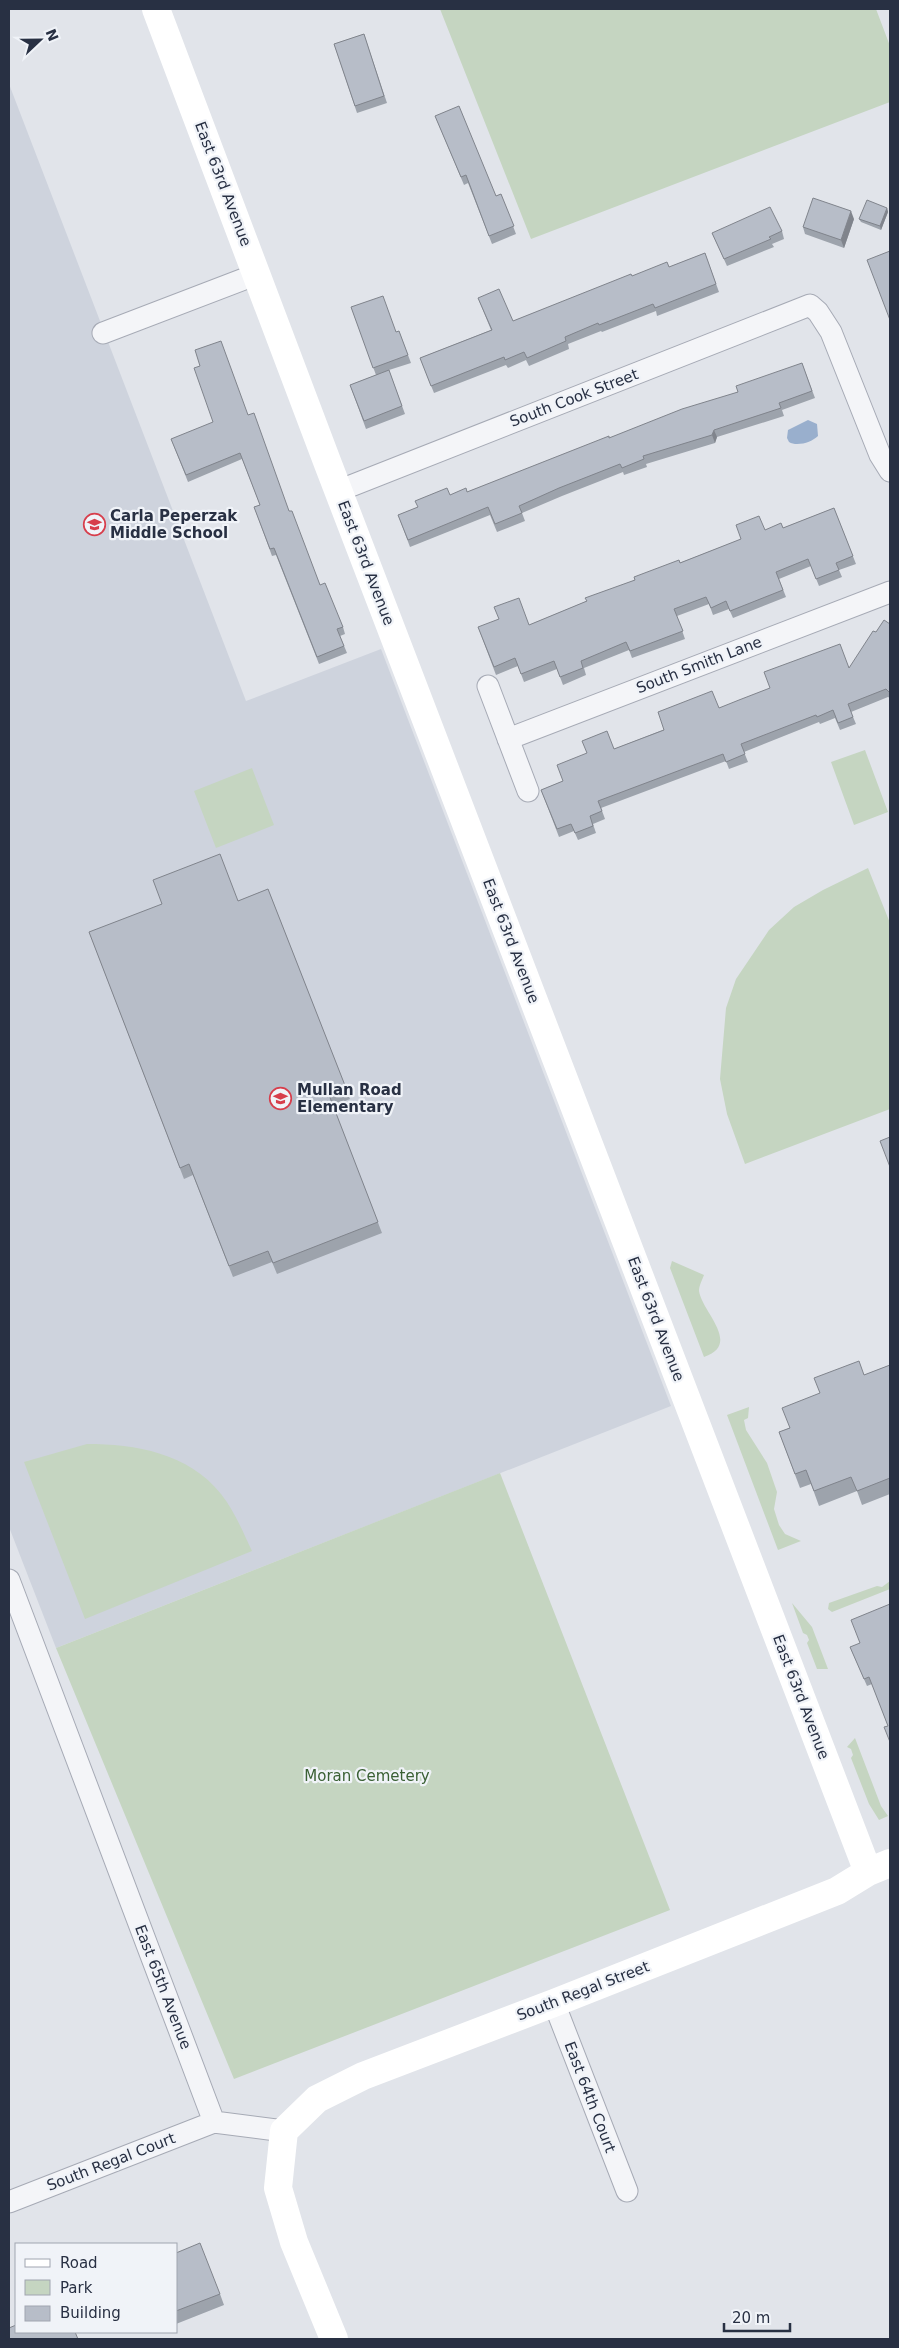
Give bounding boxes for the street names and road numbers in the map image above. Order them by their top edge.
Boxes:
street label: East 63rd Avenue [191,119,255,249]
street label: South Cook Street [507,365,641,431]
street label: East 63rd Avenue [334,498,398,628]
street label: South Smith Lane [634,633,764,697]
street label: East 63rd Avenue [479,876,543,1006]
street label: East 63rd Avenue [624,1254,688,1384]
street label: East 63rd Avenue [769,1632,833,1762]
street label: East 65th Avenue [131,1922,195,2052]
street label: South Regal Street [514,1957,652,2025]
street label: East 64th Court [561,2039,620,2155]
street label: South Regal Court [44,2129,178,2195]

